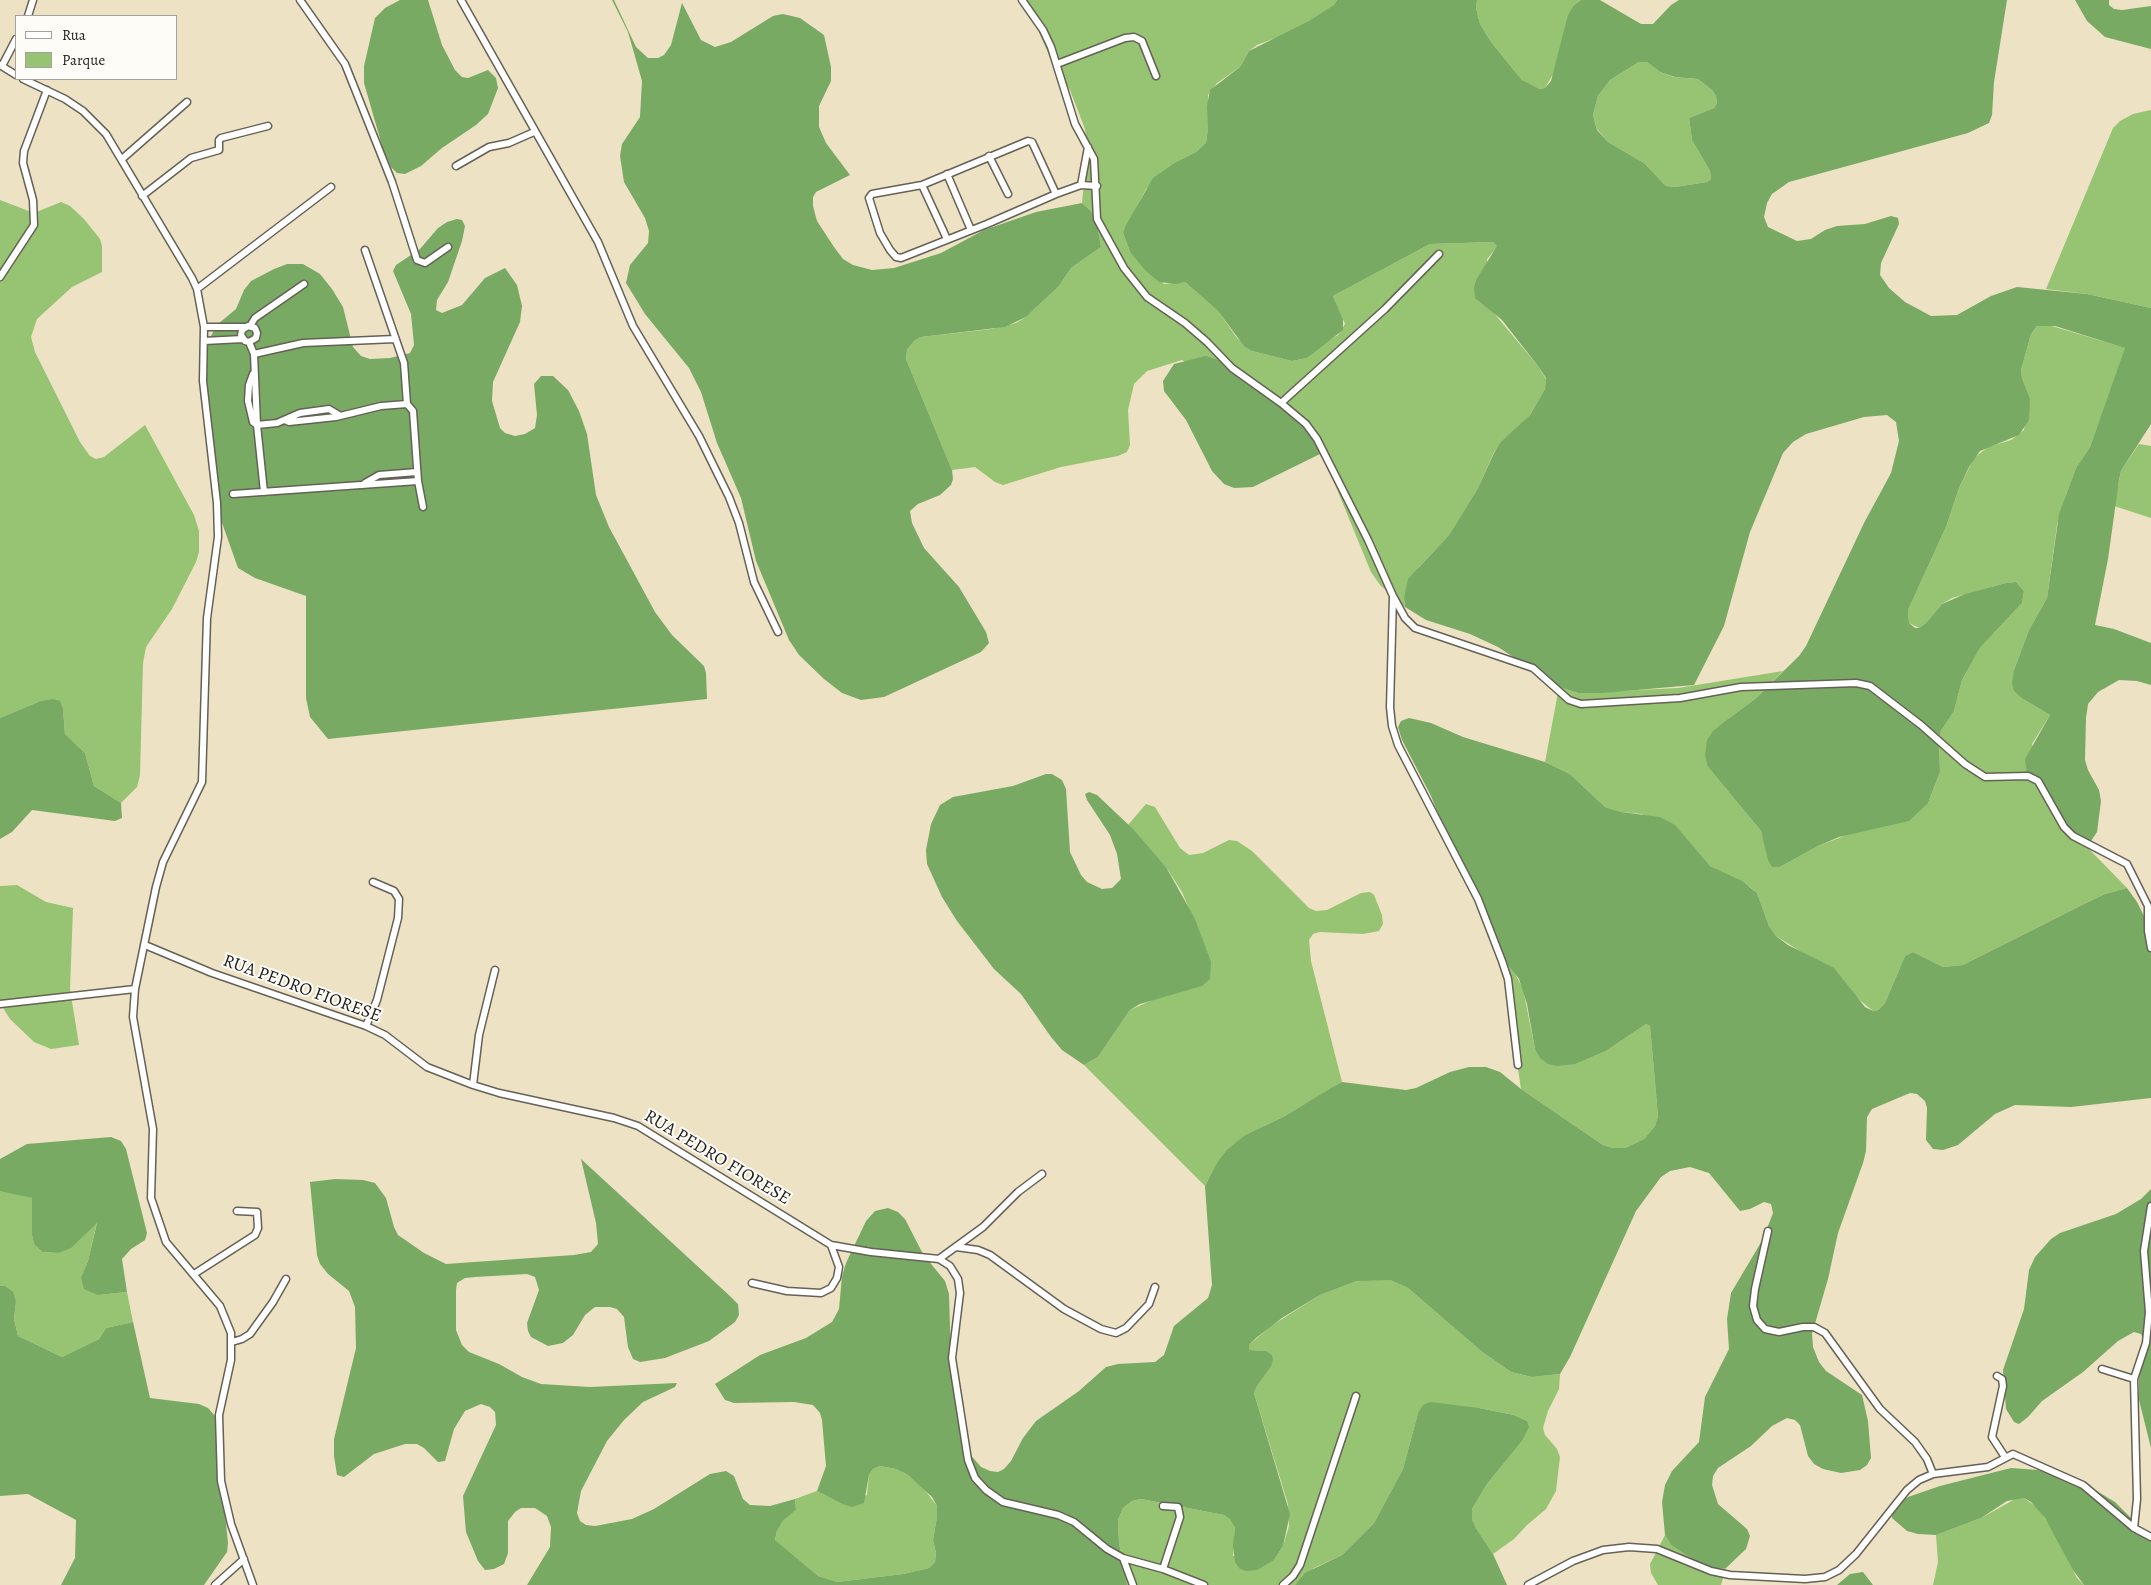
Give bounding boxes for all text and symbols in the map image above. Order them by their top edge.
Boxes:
legend [15,15,178,80]
text: Rua [62,25,86,45]
text: Parque [62,50,105,70]
street label: RUA PEDRO FIORESE [220,950,384,1028]
street label: RUA PEDRO FIORESE [640,1106,794,1210]

